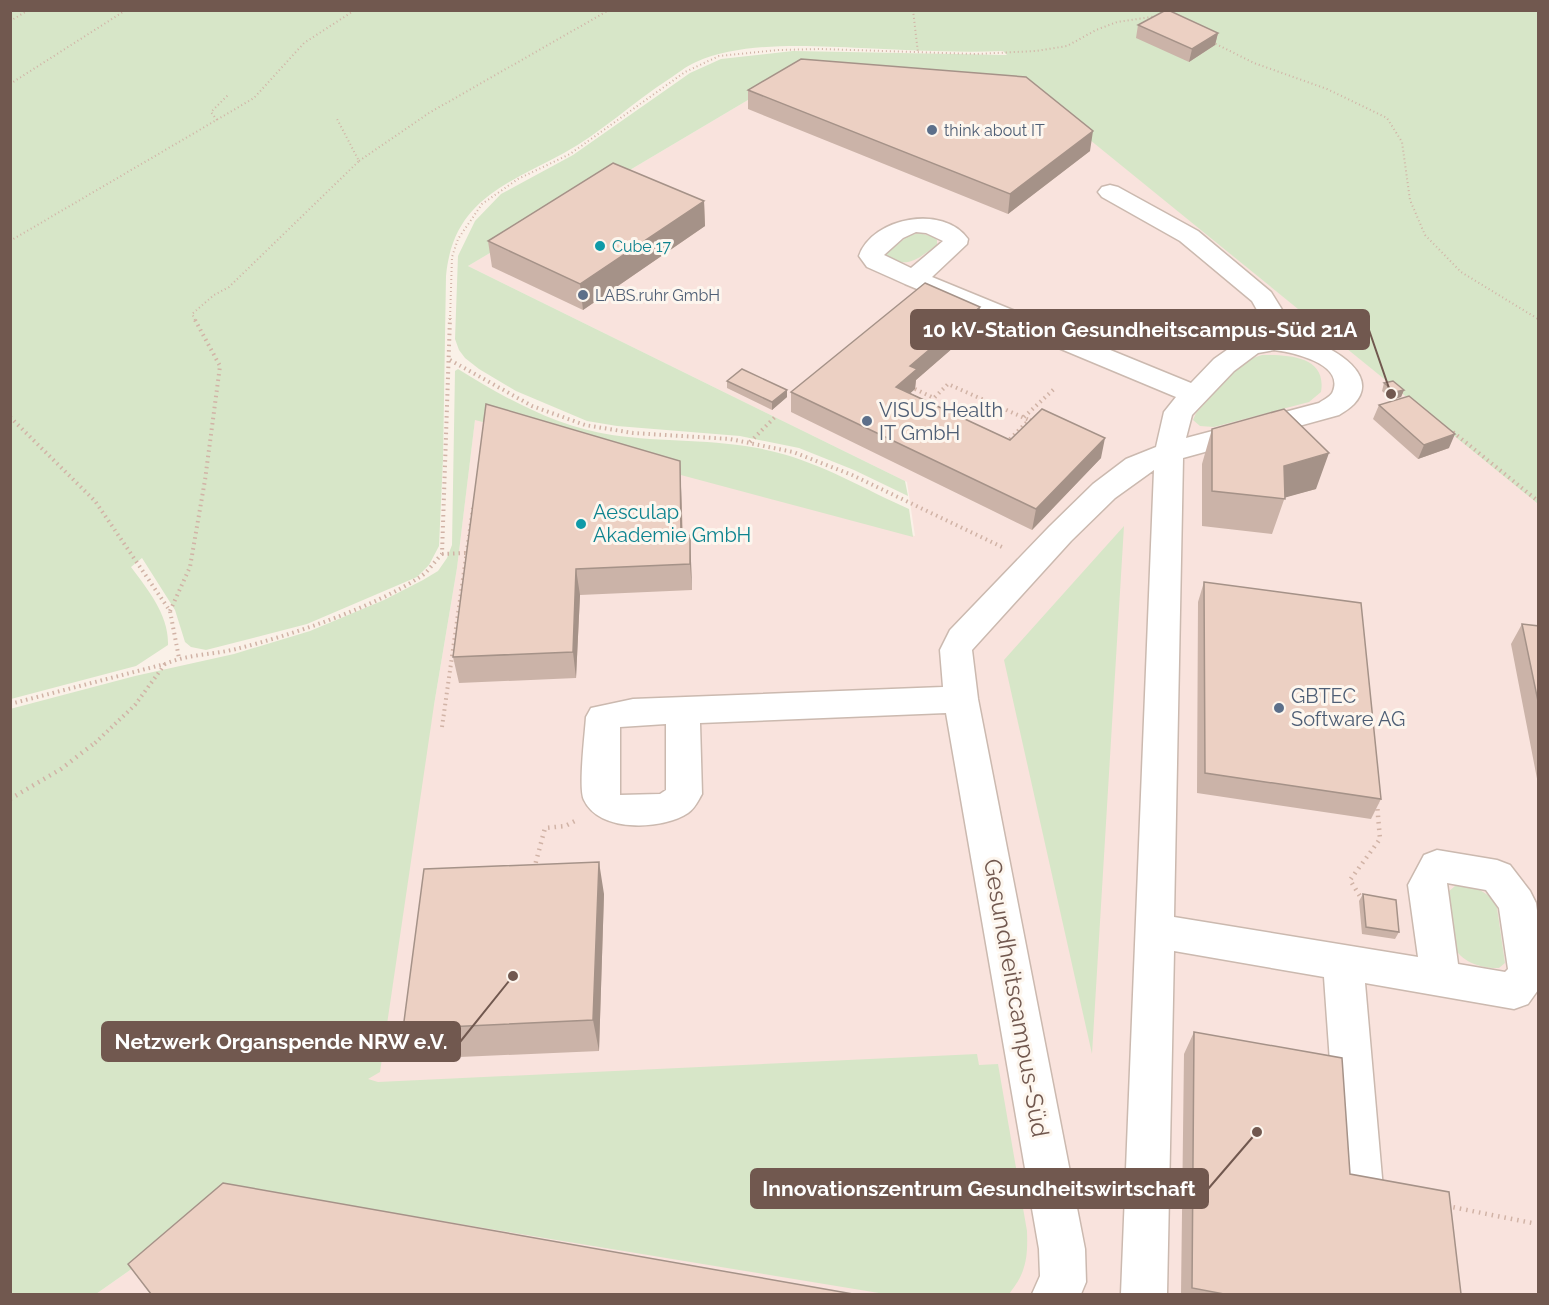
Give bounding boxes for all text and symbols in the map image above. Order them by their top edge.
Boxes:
place label: think about IT [944,121,1045,140]
marker: think about IT [925,123,939,137]
place label: Cube 17 [612,237,672,256]
marker: Cube 17 [593,239,607,253]
place label: LABS.ruhr GmbH [595,286,720,305]
marker: LABS.ruhr GmbH [576,288,590,302]
callout: 10 kV-Station Gesundheitscampus-Süd 21A [911,310,1369,349]
text: 10 kV-Station Gesundheitscampus-Süd 21A [923,317,1358,342]
place label: VISUS Health IT GmbH [879,398,1003,445]
marker: VISUS Health IT GmbH [860,414,874,428]
place label: Aesculap Akademie GmbH [593,500,751,547]
marker: Aesculap Akademie GmbH [574,517,588,531]
place label: GBTEC Software AG [1291,684,1405,731]
marker: GBTEC Software AG [1272,701,1286,715]
street label: Gesundheitscampus-Süd [978,857,1055,1139]
callout: Netzwerk Organspende NRW e.V. [102,1022,460,1061]
text: Netzwerk Organspende NRW e.V. [115,1029,447,1054]
callout: Innovationszentrum Gesundheitswirtschaft [751,1169,1208,1208]
text: Innovationszentrum Gesundheitswirtschaft [762,1176,1196,1201]

